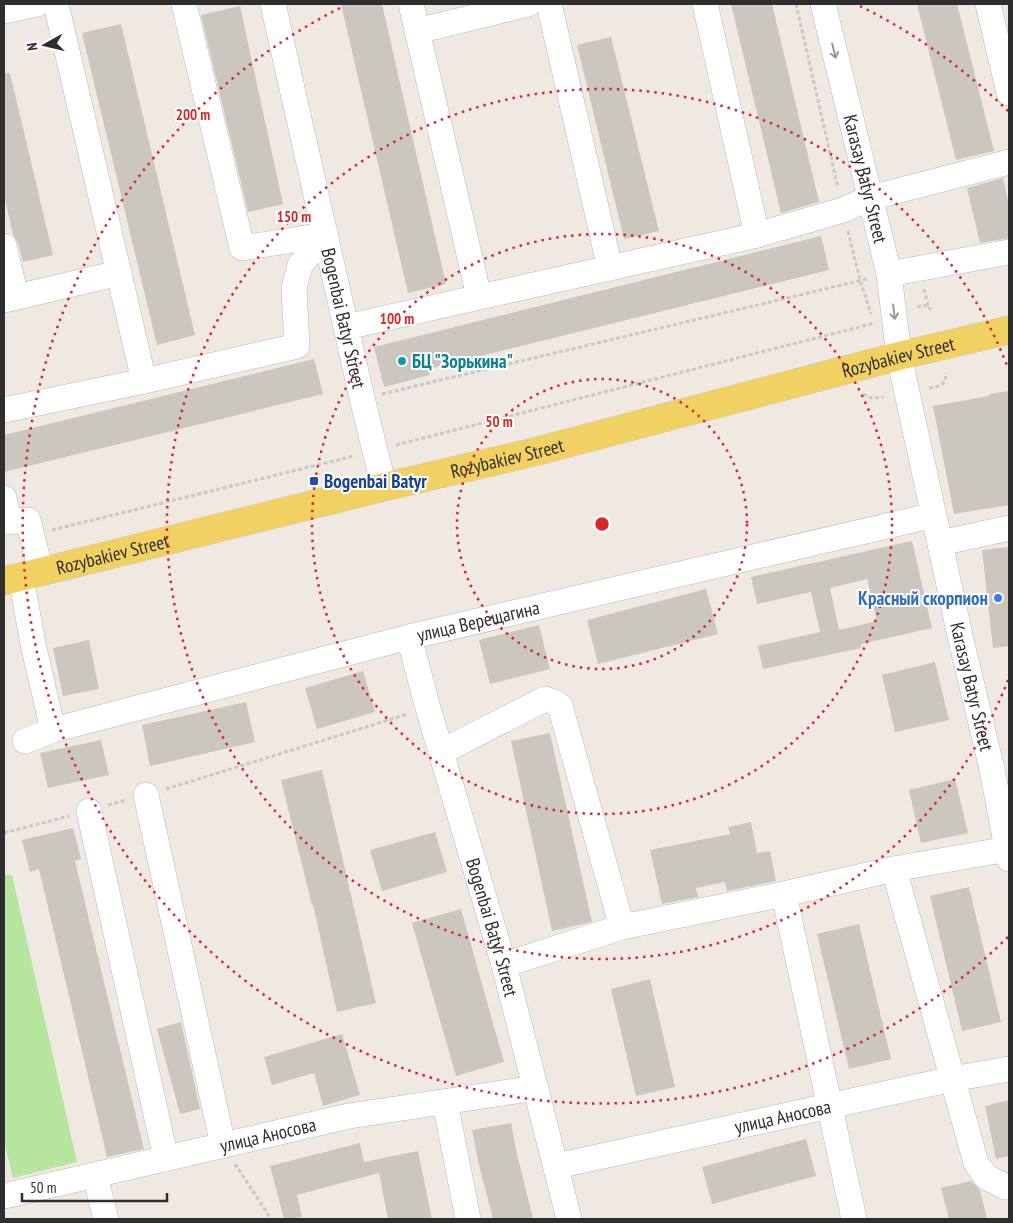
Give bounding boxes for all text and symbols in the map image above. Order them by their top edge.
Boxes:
north arrow [20,20,70,70]
text: N [23,42,42,52]
one-way arrow [830,43,839,59]
text: 200 m [176,105,210,124]
street label: Karasay Batyr Street [838,112,893,246]
text: 150 m [277,207,311,226]
street label: Bogenbai Batyr Street [316,246,372,391]
one-way arrow [890,303,900,319]
text: 100 m [380,309,414,328]
street label: Rozybakiev Street [839,331,958,383]
place label: БЦ "Зорькина" [412,349,513,373]
marker: БЦ "Зорькина" [396,355,408,367]
text: 50 m [485,412,513,431]
street label: Rozybakiev Street [448,433,567,483]
place label: Bogenbai Batyr [324,469,427,493]
marker: Bogenbai Batyr [308,475,320,487]
centre of rings [593,515,611,533]
street label: Rozybakiev Street [54,528,172,580]
place label: Красный скорпион [858,586,988,610]
marker: Красный скорпион [992,592,1004,604]
street label: улица Верещагина [415,595,542,647]
street label: Karasay Batyr Street [945,620,999,754]
street label: Bogenbai Batyr Street [461,855,524,1000]
street label: улица Аносова [732,1094,833,1139]
street label: улица Аносова [218,1112,318,1158]
scale bar [22,1170,168,1202]
text: 50 m [30,1178,56,1197]

